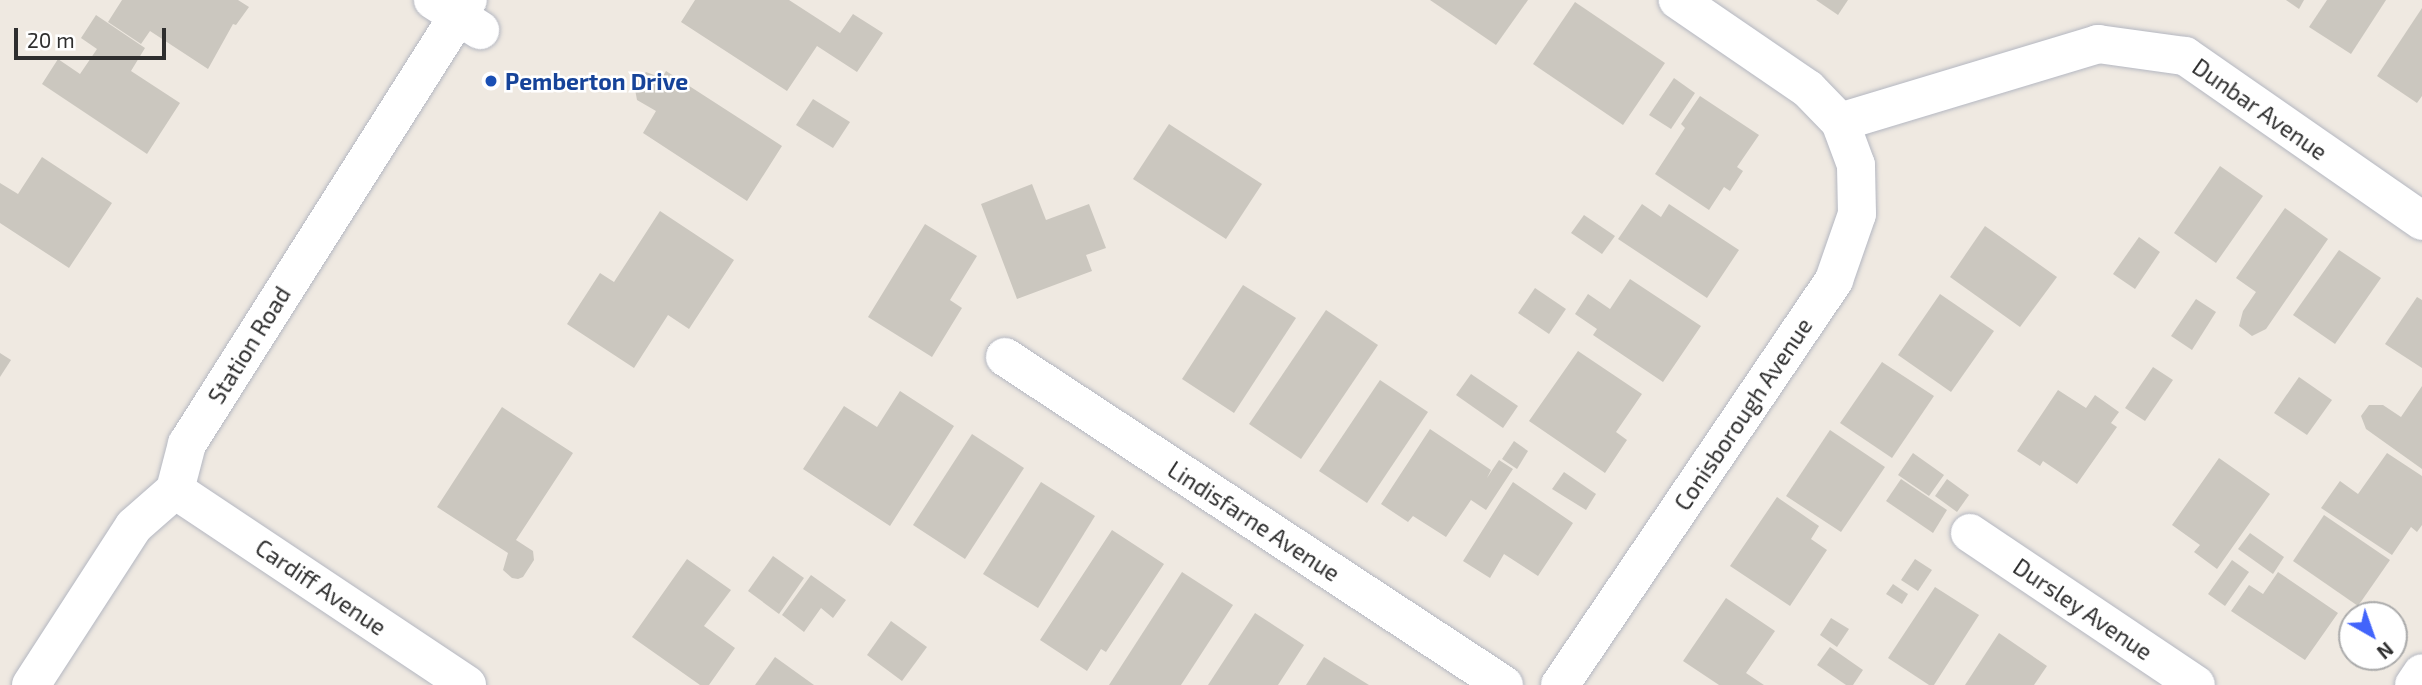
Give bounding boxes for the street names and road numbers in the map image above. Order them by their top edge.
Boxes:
street label: Dunbar Avenue [2187,52,2333,166]
street label: Station Road [202,281,296,409]
street label: Conisborough Avenue [1668,312,1818,516]
street label: Lindisfarne Avenue [1163,455,1345,587]
street label: Cardiff Avenue [250,533,392,641]
street label: Dursley Avenue [2008,552,2158,666]

